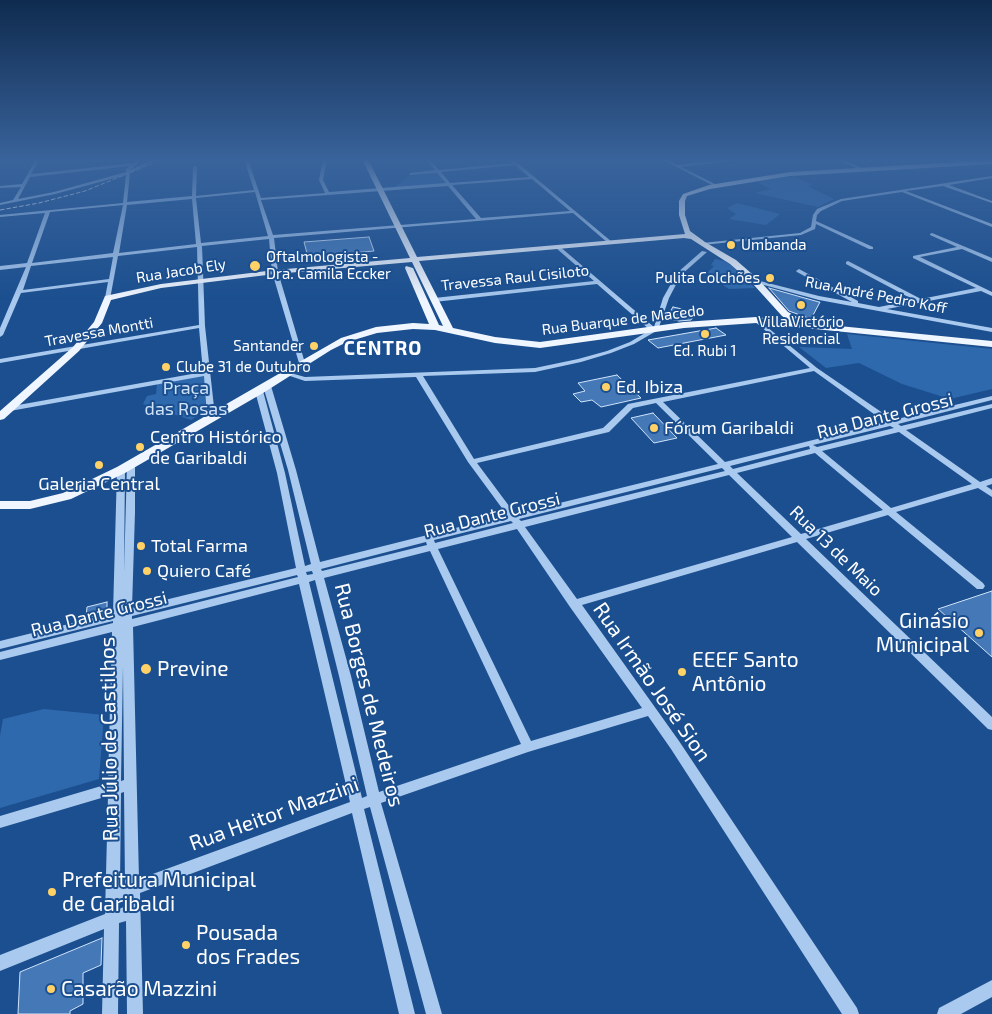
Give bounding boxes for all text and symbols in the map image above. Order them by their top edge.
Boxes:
place label: Umbanda [741,236,806,254]
marker: Umbanda [725,239,737,251]
place label: Oftalmologista - Dra. Camila Eccker [266,248,391,283]
street label: Rua Jacob Ely [135,255,227,287]
marker: Oftalmologista - Dra. Camila Eccker [248,259,262,273]
street label: Travessa Raul Cisiloto [440,261,590,295]
place label: Pulita Colchões [655,269,760,287]
marker: Pulita Colchões [764,272,776,284]
street label: Rua André Pedro Koff [804,272,948,318]
marker: Villa Victório Residencial [795,299,807,311]
street label: Rua Buarque de Macedo [541,301,705,339]
place label: Villa Victório Residencial [758,313,844,348]
street label: Travessa Montti [43,314,155,350]
marker: Ed. Rubi 1 [699,328,711,340]
place label: Santander [233,337,304,355]
district label: CENTRO [343,338,423,360]
marker: Santander [308,340,320,352]
place label: Ed. Rubi 1 [673,342,737,360]
place label: Clube 31 de Outubro [176,358,311,376]
marker: Clube 31 de Outubro [160,361,172,373]
place label: Ed. Ibiza [616,376,683,398]
park label: Praça das Rosas [145,377,227,419]
marker: Ed. Ibiza [600,381,612,393]
street label: Rua Dante Grossi [815,389,955,443]
place label: Fórum Garibaldi [664,417,794,439]
marker: Fórum Garibaldi [648,422,660,434]
place label: Centro Histórico de Garibaldi [150,426,282,468]
marker: Centro Histórico de Garibaldi [134,441,146,453]
marker: Galeria Central [93,459,105,471]
place label: Galeria Central [38,473,160,495]
street label: Rua Dante Grossi [422,488,562,542]
street label: Rua 13 de Maio [785,501,887,601]
place label: Total Farma [151,535,248,557]
marker: Total Farma [135,540,147,552]
place label: Quiero Café [157,560,251,582]
marker: Quiero Café [141,565,153,577]
street label: Rua Borges de Medeiros [329,581,409,809]
street label: Rua Dante Grossi [29,587,169,641]
street label: Rua Irmão José Sion [588,598,716,766]
place label: Ginásio Municipal [876,608,969,658]
marker: Ginásio Municipal [973,627,985,639]
street label: Rua Júlio de Castilhos [95,636,123,842]
place label: EEEF Santo Antônio [692,647,799,697]
place label: Previne [157,656,229,682]
marker: Previne [139,662,153,676]
marker: EEEF Santo Antônio [676,666,688,678]
street label: Rua Heitor Mazzini [186,772,362,856]
place label: Prefeitura Municipal de Garibaldi [62,867,256,917]
marker: Prefeitura Municipal de Garibaldi [46,886,58,898]
place label: Pousada dos Frades [196,920,300,970]
marker: Pousada dos Frades [180,939,192,951]
place label: Casarão Mazzini [61,976,217,1002]
marker: Casarão Mazzini [45,983,57,995]

